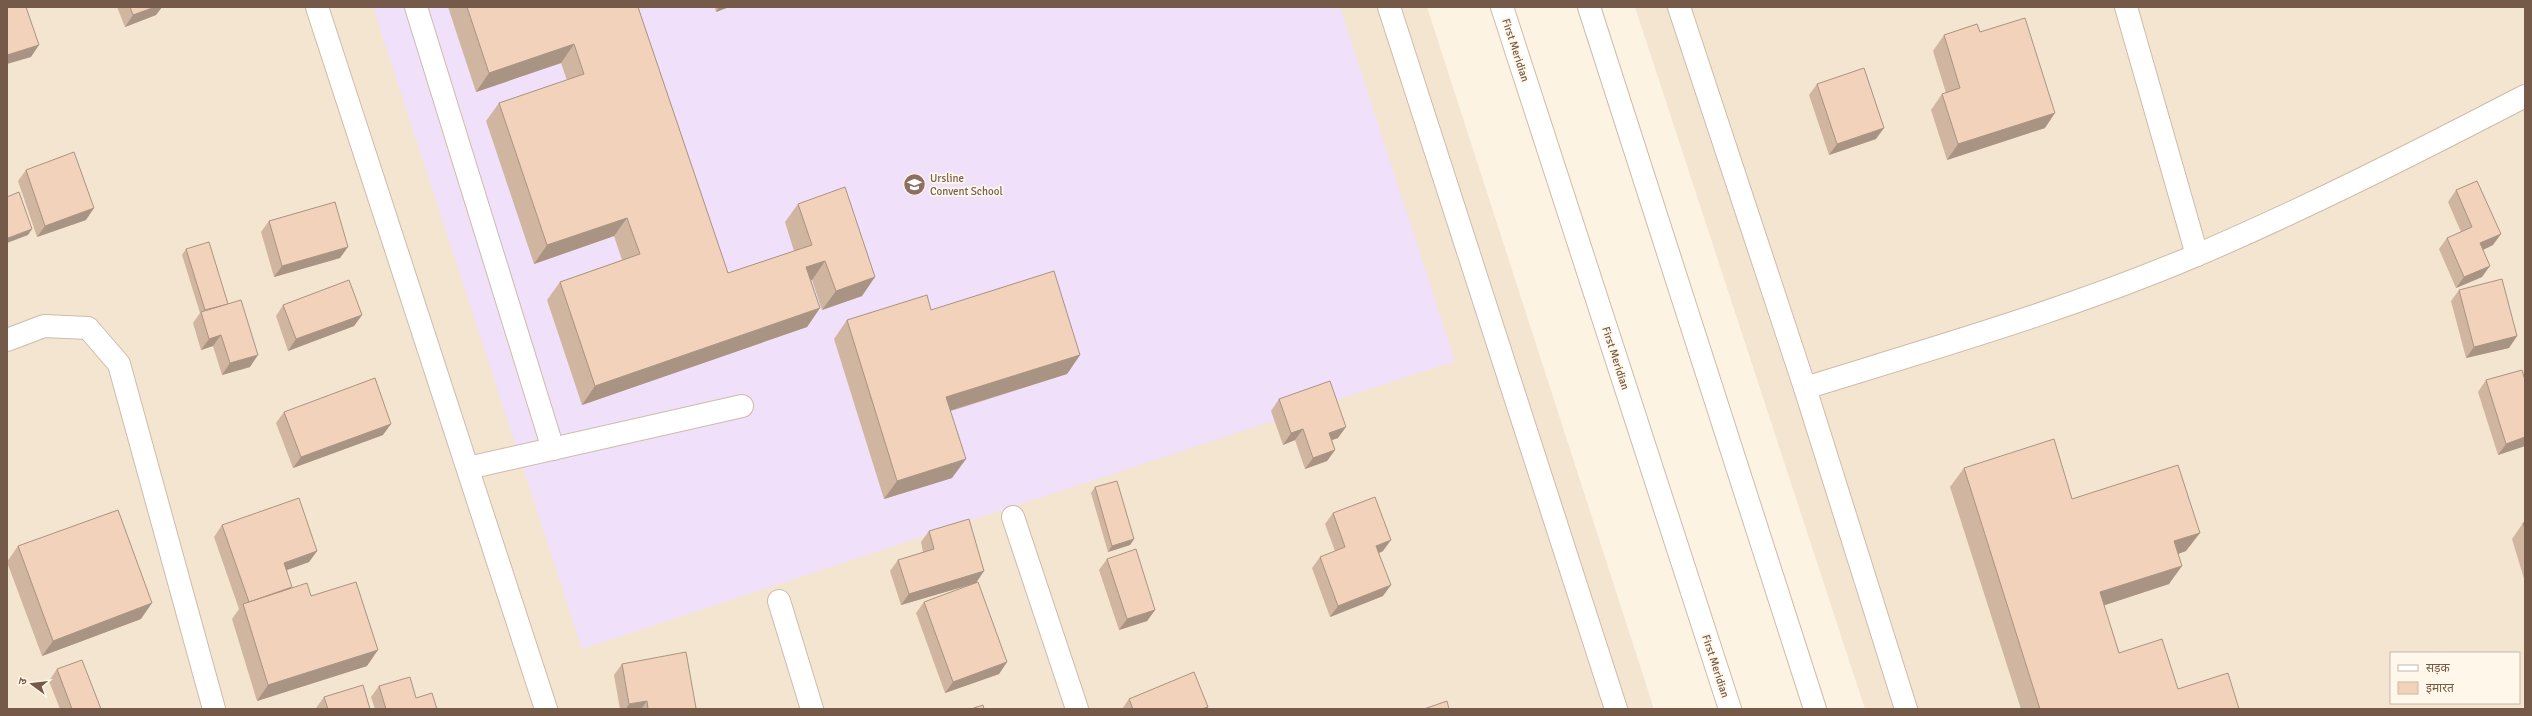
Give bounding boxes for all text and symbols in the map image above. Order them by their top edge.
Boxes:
street label: First Meridian [1499,17,1532,83]
school or university icon: Ursline Convent School [901,171,927,197]
place label: Ursline Convent School [930,172,1003,198]
street label: First Meridian [1599,325,1632,391]
street label: First Meridian [1699,633,1732,699]
legend [2390,652,2520,704]
text: सड़क [2426,661,2451,676]
north arrow [12,664,52,704]
text: उ [16,676,30,686]
text: इमारत [2426,681,2455,696]

